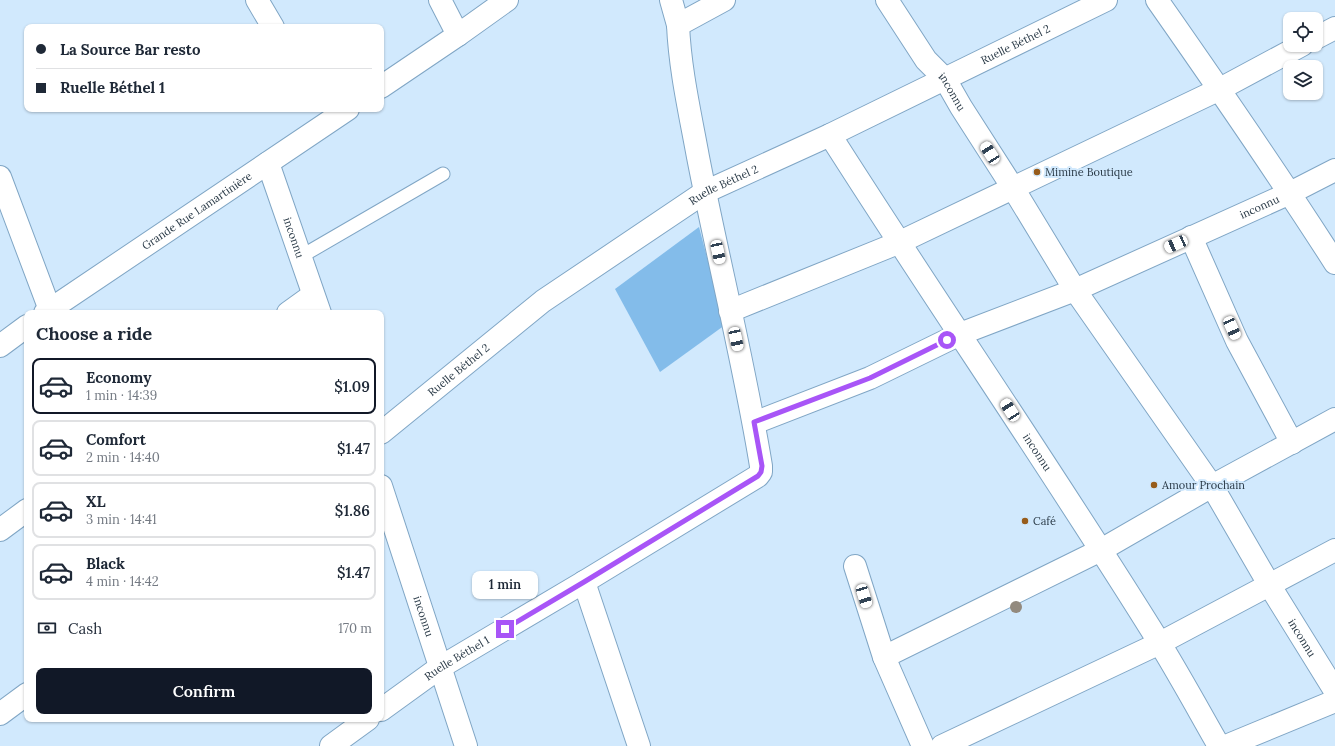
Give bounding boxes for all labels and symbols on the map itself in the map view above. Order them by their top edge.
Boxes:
street label: Ruelle Béthel 2 [978,21,1053,67]
street label: inconnu [936,70,969,114]
car [978,140,1002,166]
street label: Ruelle Béthel 2 [686,162,760,208]
place label: Mimine Boutique [1045,165,1133,179]
marker: Mimine Boutique [1032,167,1042,177]
street label: Grande Rue Lamartinière [139,169,255,253]
street label: inconnu [1237,192,1282,222]
street label: inconnu [280,216,308,260]
car [1163,234,1189,254]
car [710,239,726,265]
car [1222,315,1242,341]
car [728,326,744,352]
route start [938,331,956,349]
street label: Ruelle Béthel 2 [425,340,492,399]
car [998,397,1022,423]
street label: inconnu [1020,431,1055,474]
place label: Amour Prochain [1161,478,1245,492]
marker: Amour Prochain [1149,480,1159,490]
place label: Café [1033,514,1056,528]
marker: Café [1020,516,1030,526]
callout: 1 min [472,571,538,599]
car [855,583,873,609]
street label: inconnu [410,594,437,639]
street label: inconnu [1285,616,1319,660]
route end [496,620,514,638]
street label: Ruelle Béthel 1 [422,633,492,683]

